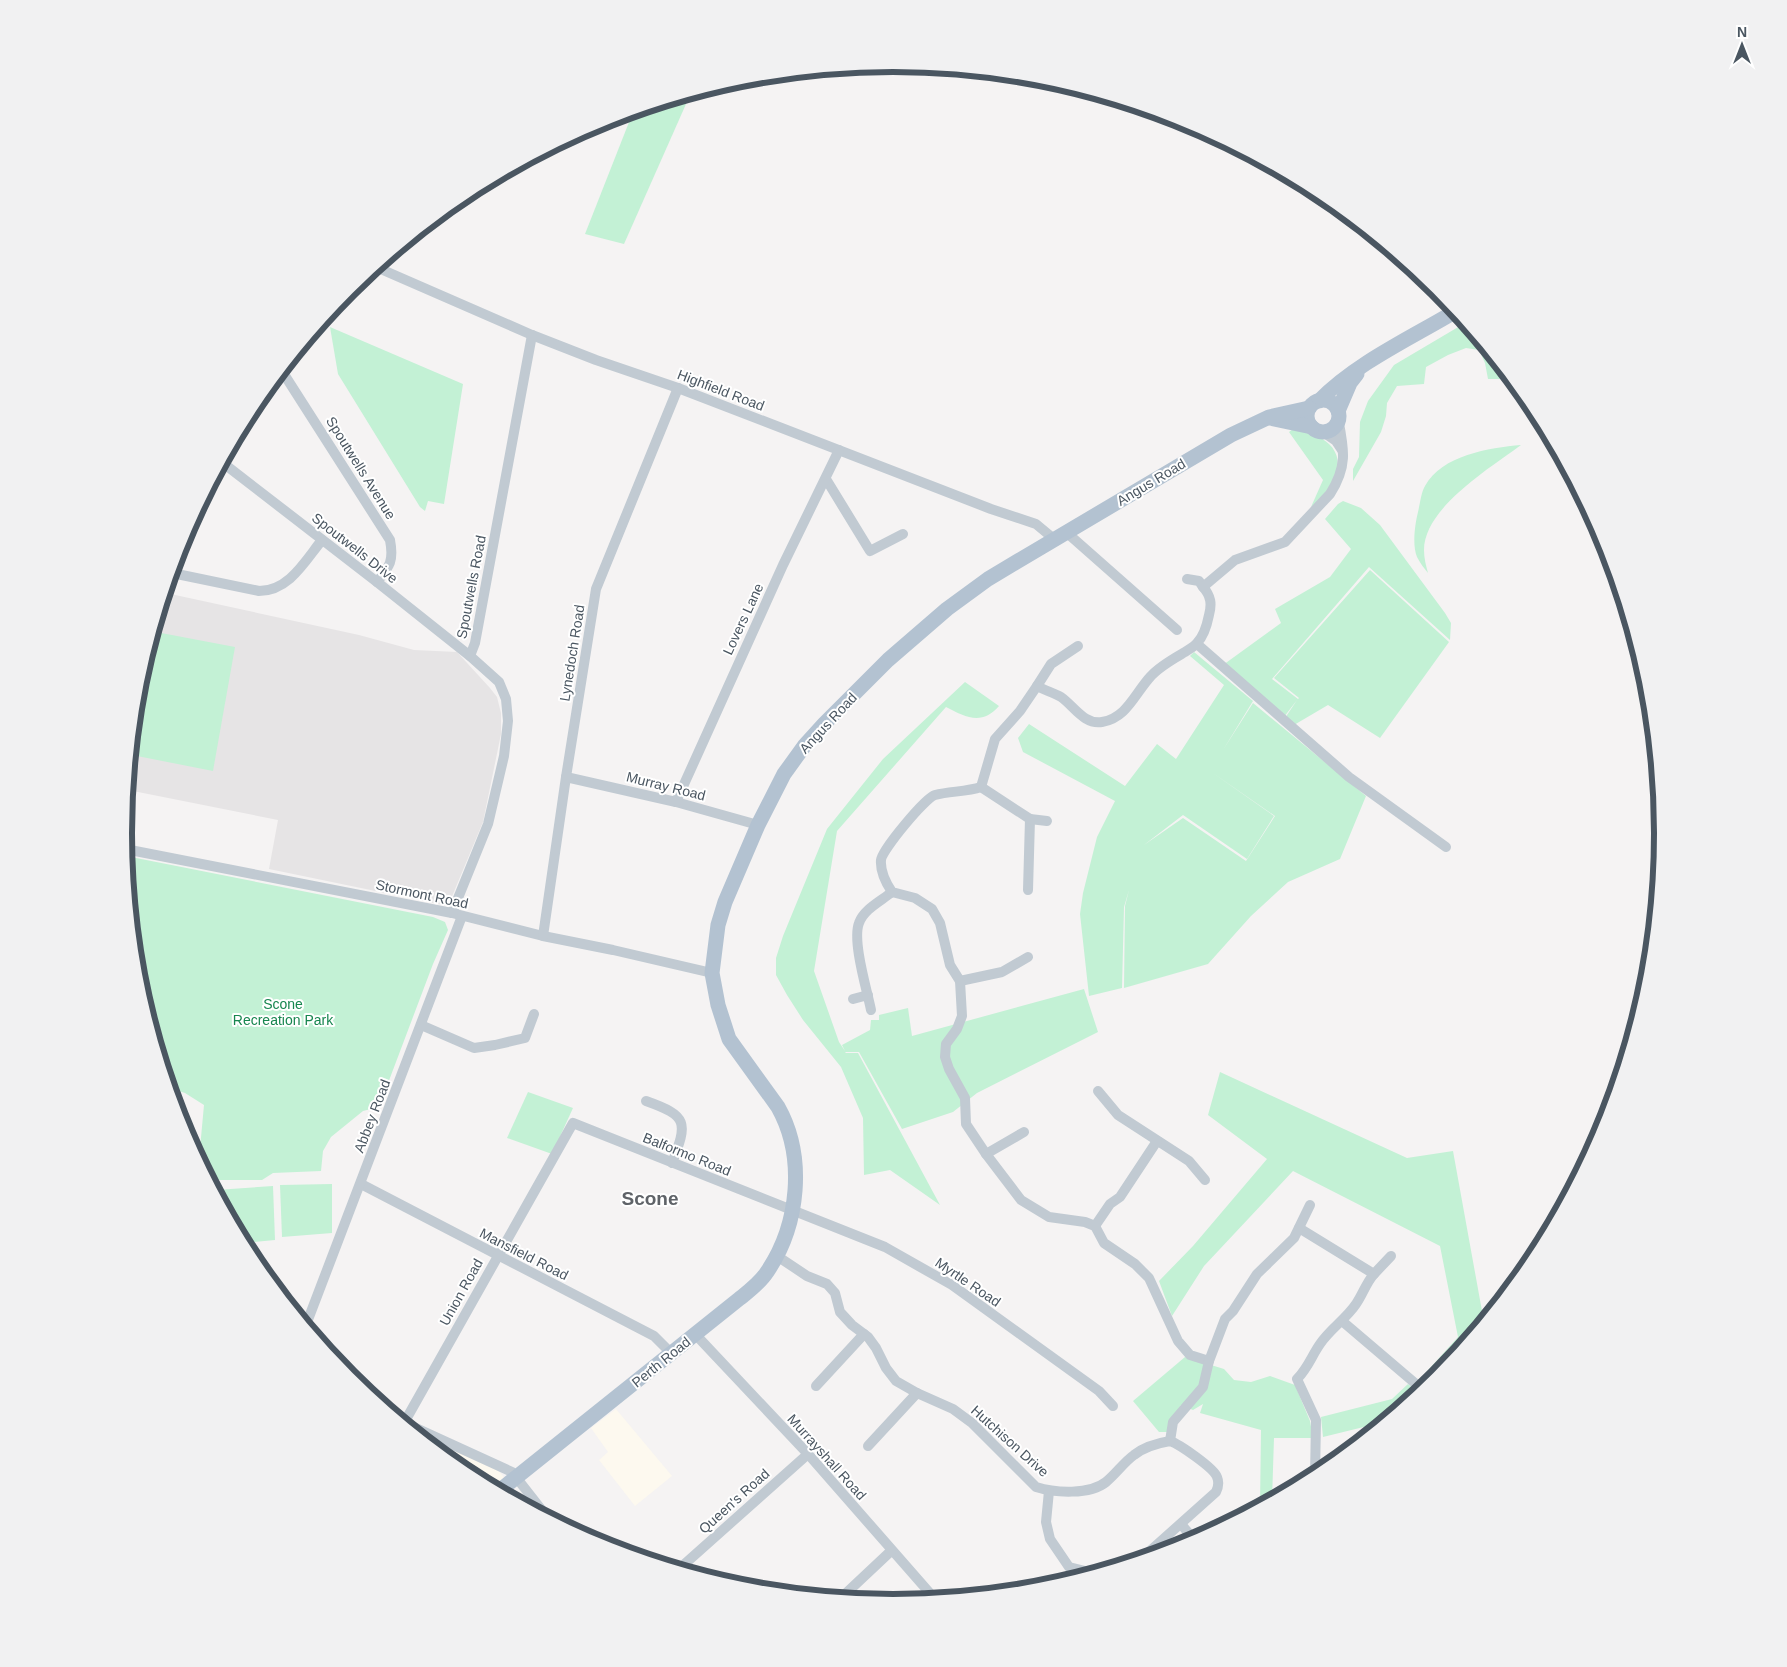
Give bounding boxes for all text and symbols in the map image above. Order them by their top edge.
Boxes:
north arrow [1717,20,1767,70]
text: N [1737,24,1747,40]
street label: Highfield Road [675,366,767,414]
street label: Spoutwells Avenue [323,414,399,522]
street label: Angus Road [1114,455,1188,509]
street label: Spoutwells Drive [309,510,401,587]
street label: Spoutwells Road [453,534,489,640]
street label: Lovers Lane [719,581,767,657]
street label: Lynedoch Road [556,604,588,702]
street label: Angus Road [796,689,860,757]
street label: Murray Road [625,768,707,804]
street label: Stormont Road [374,876,470,912]
park label: Scone Recreation Park [233,996,334,1028]
street label: Abbey Road [351,1077,393,1155]
street label: Balformo Road [641,1129,733,1179]
district label: Scone [621,1188,679,1209]
street label: Mansfield Road [477,1225,571,1283]
street label: Myrtle Road [932,1254,1004,1310]
street label: Union Road [436,1256,486,1328]
street label: Perth Road [628,1333,694,1391]
street label: Hutchison Drive [968,1402,1052,1480]
street label: Murrayshall Road [784,1411,870,1503]
street label: Queen's Road [696,1465,772,1537]

